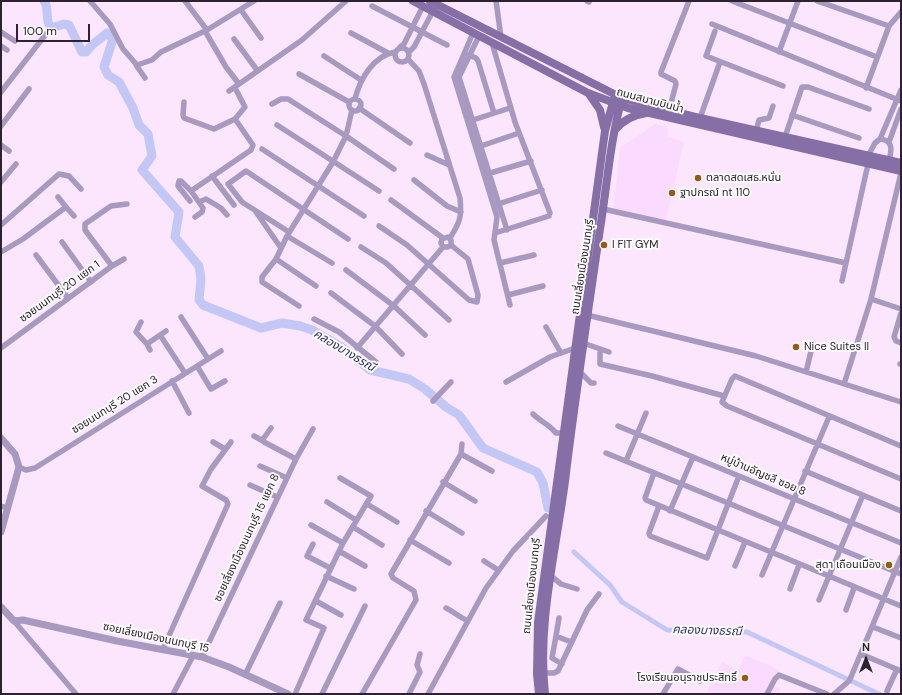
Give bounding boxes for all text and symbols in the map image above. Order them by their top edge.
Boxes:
scale bar [18,16,92,42]
text: 100 m [23,23,57,39]
street label: ถนนสนามบินน้ำ [615,86,685,116]
place label: ตลาดสดเสธ.หนั่น [706,171,781,185]
marker: ตลาดสดเสธ.หนั่น [693,173,703,183]
place label: ฐาปกรณ์ nt 110 [680,186,750,200]
marker: ฐาปกรณ์ nt 110 [667,188,677,198]
street label: ถนนเลี่ยงเมืองนนทบุรี [569,218,597,316]
place label: I FIT GYM [612,238,659,252]
marker: I FIT GYM [599,240,609,250]
street label: ซอยนนทบุรี 20 แยก 1 [17,258,103,326]
water label: คลองบางธรณี [311,327,377,375]
place label: Nice Suites II [804,340,869,354]
marker: Nice Suites II [791,342,801,352]
street label: ซอยนนทบุรี 20 แยก 3 [69,373,161,437]
street label: หมู่บ้านอัญชลี ซอย 8 [718,451,808,499]
street label: ซอยเลี่ยงเมืองนนทบุรี 15 แยก 8 [211,472,283,604]
street label: ถนนเลี่ยงเมืองนนทบุรี [520,537,544,635]
place label: สุดา เถือนเมือง [816,558,881,572]
marker: สุดา เถือนเมือง [884,560,894,570]
street label: ซอยเลี่ยงเมืองนนทบุรี 15 [102,620,210,656]
water label: คลองบางธรณี [672,623,742,639]
north arrow [846,639,886,679]
text: N [862,640,870,654]
place label: โรงเรียนอนุราชประสิทธิ์ [637,671,737,685]
marker: โรงเรียนอนุราชประสิทธิ์ [740,673,750,683]

